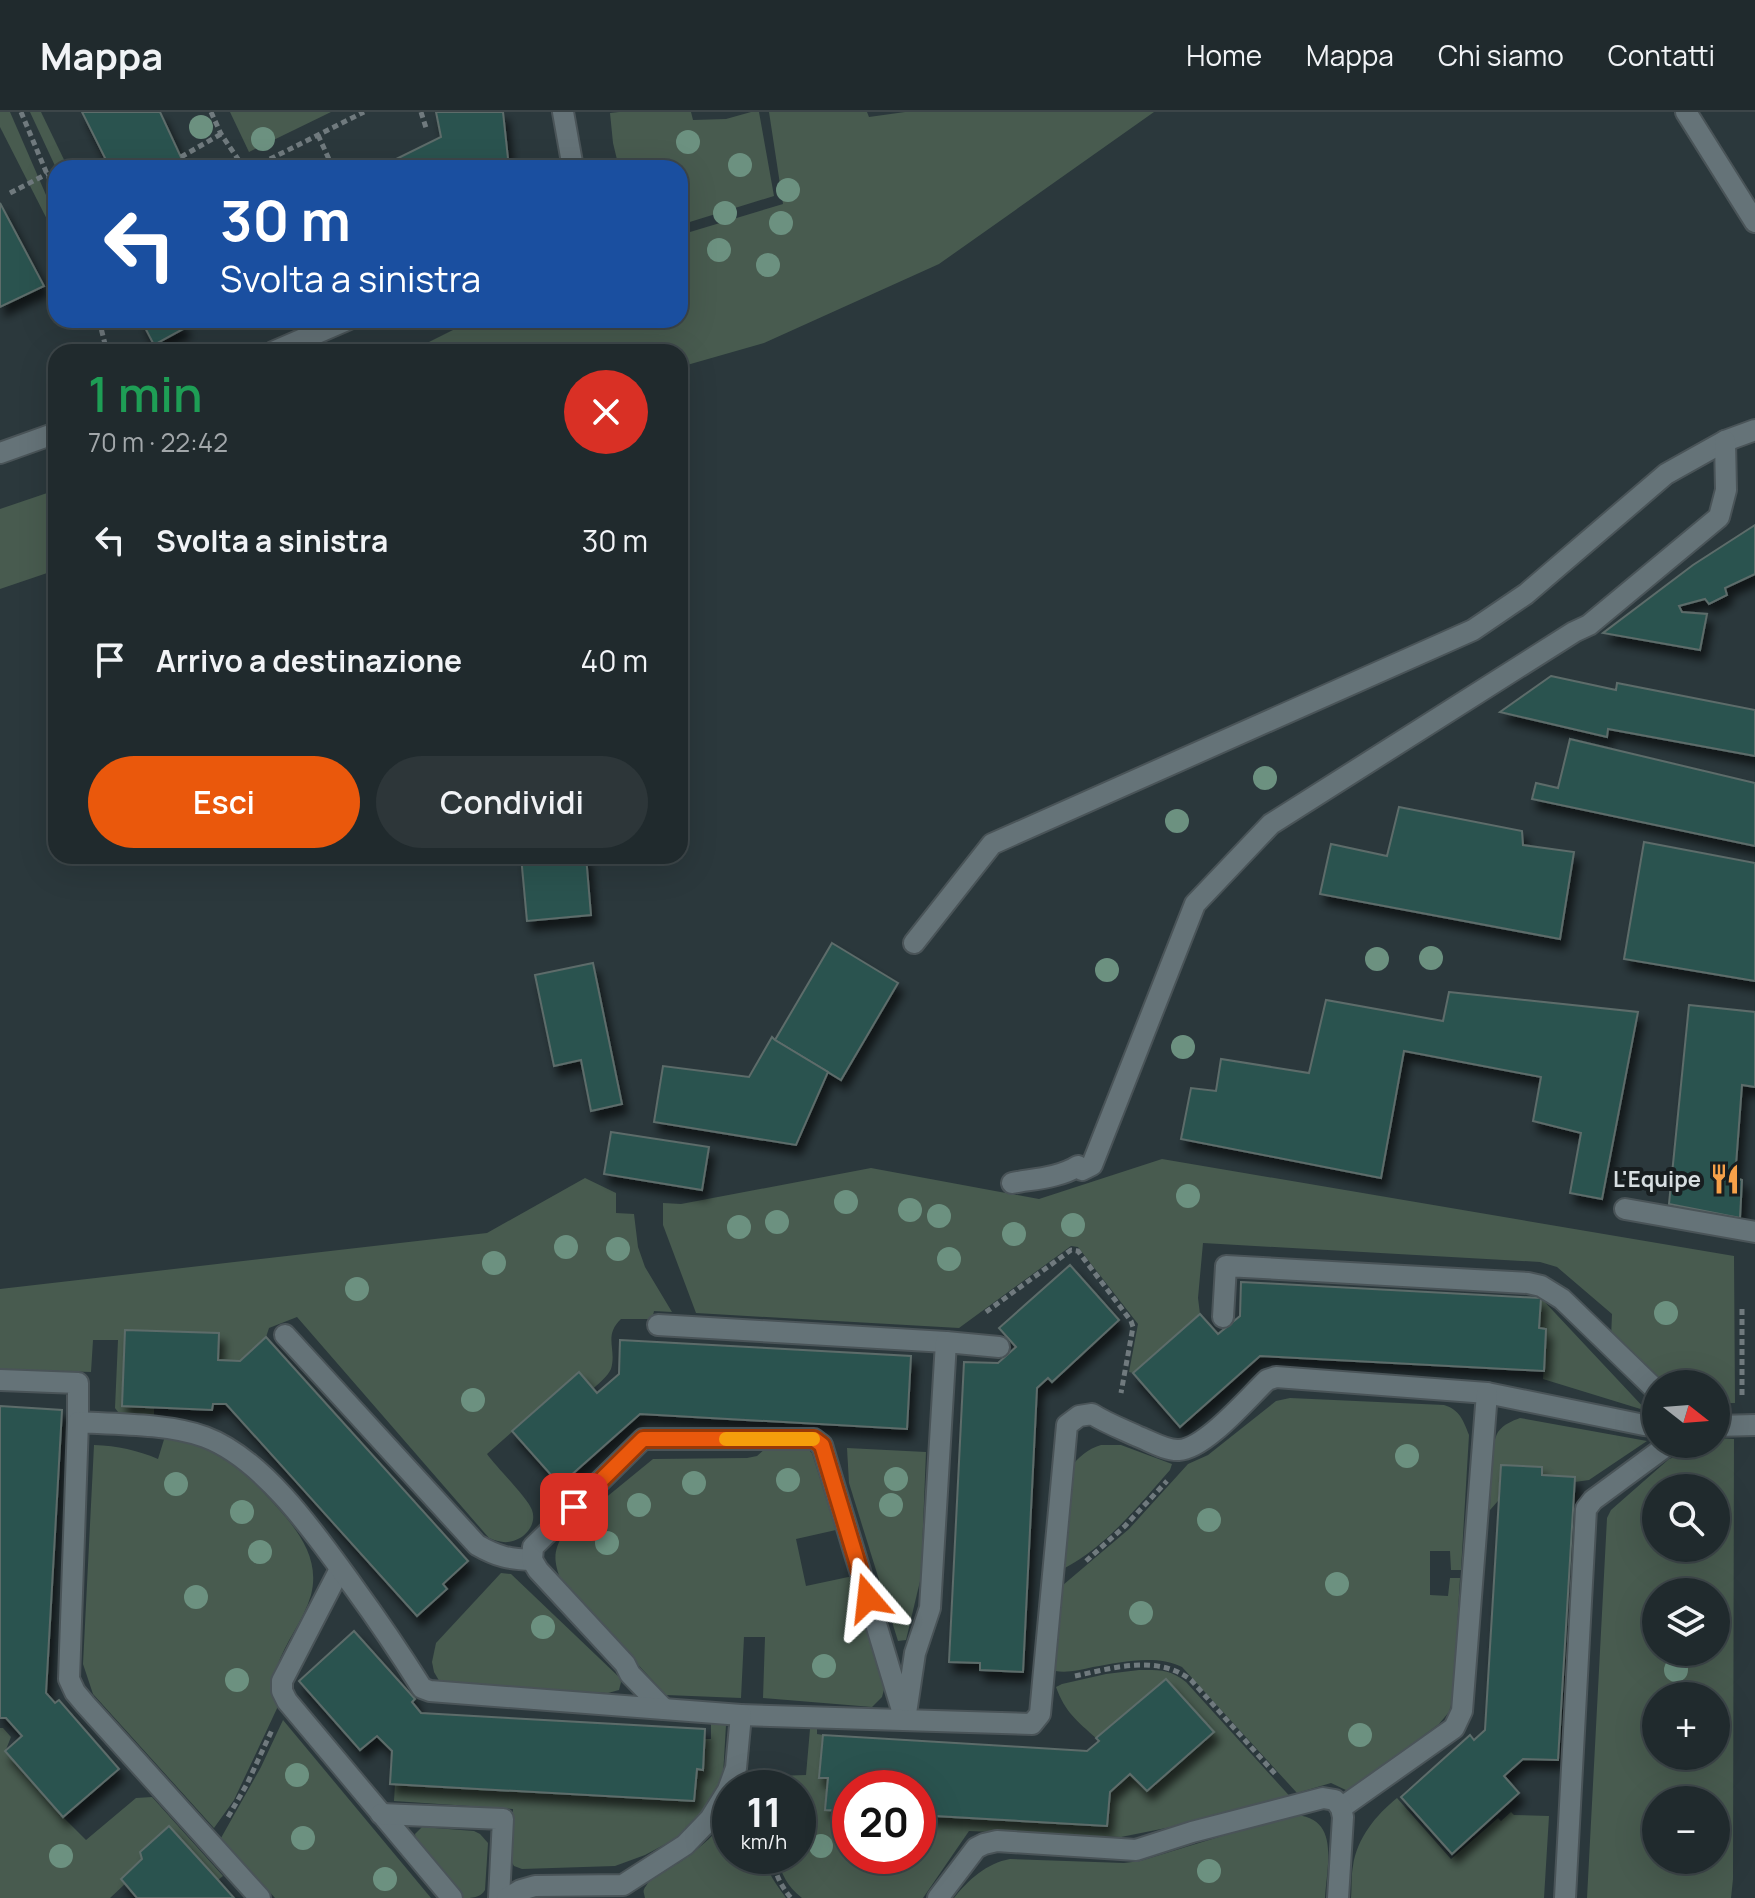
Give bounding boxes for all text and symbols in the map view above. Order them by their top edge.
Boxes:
text: Mappa [40,29,163,81]
text: Home [1186,36,1262,74]
text: Mappa [1306,36,1394,74]
text: Chi siamo [1438,36,1564,74]
text: Contatti [1608,36,1715,74]
text: 30 m [220,181,351,258]
icon: left [88,192,192,296]
text: Svolta a sinistra [220,254,481,303]
text: 1 min [88,361,202,426]
button: close [564,370,648,454]
text: 70 m · 22:42 [88,424,228,460]
icon: left [88,518,132,562]
text: Svolta a sinistra [156,520,388,561]
text: 30 m [582,520,648,561]
icon: arrive [88,638,132,682]
text: Arrivo a destinazione [156,640,462,681]
text: 40 m [581,640,648,681]
button: Esci [88,756,360,848]
button: Condividi [376,756,648,848]
restaurant icon: L'Equipe [1708,1162,1742,1196]
place label: L'Equipe [1613,1164,1701,1194]
north arrow [1642,1370,1730,1458]
map controls [1642,1370,1730,1874]
pin [540,1473,608,1541]
button: search [1642,1474,1730,1562]
icon: arrive [552,1485,596,1529]
position arrow [826,1556,910,1640]
button: layers [1642,1578,1730,1666]
button: + [1642,1682,1730,1770]
speed limit sign: 20 [832,1770,936,1874]
text: 11 [746,1784,782,1839]
button: − [1642,1786,1730,1874]
text: km/h [741,1828,787,1855]

